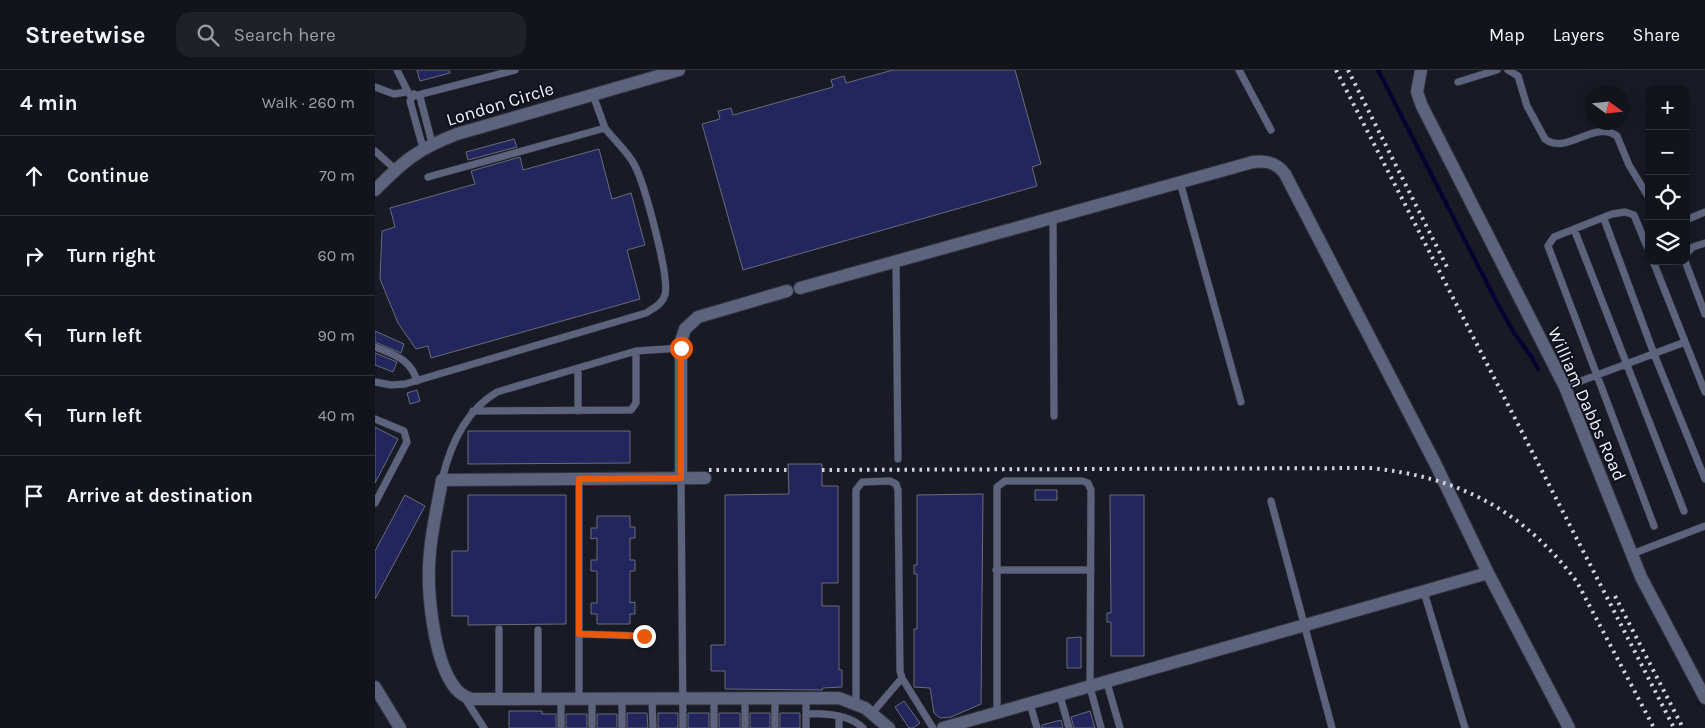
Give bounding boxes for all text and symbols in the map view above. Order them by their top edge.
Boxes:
search box [176,12,526,57]
text: Streetwise [25,21,146,49]
icon: search [194,21,222,49]
text: Search here [234,24,336,46]
text: Map [1489,24,1525,46]
text: Layers [1553,24,1605,46]
text: Share [1633,24,1680,46]
street label: London Circle [444,77,556,131]
north arrow [1585,85,1630,130]
map controls [1645,85,1690,265]
button: + [1645,85,1690,130]
text: 4 min [20,91,78,115]
text: Walk · 260 m [262,93,355,112]
button: − [1645,130,1690,175]
icon: ahead [20,162,48,190]
text: Continue [67,165,149,187]
text: 70 m [319,166,355,185]
button: locate [1645,175,1690,220]
button: layers [1645,220,1690,265]
icon: right [20,242,48,270]
text: Turn right [67,245,156,267]
text: 60 m [318,246,355,265]
icon: left [20,322,48,350]
street label: William Dabbs Road [1543,324,1631,484]
text: Turn left [67,325,142,347]
text: 90 m [317,326,355,345]
route start [670,337,693,360]
icon: left [20,402,48,430]
text: Turn left [67,405,142,427]
text: 40 m [318,406,355,425]
icon: arrive [20,482,48,510]
text: Arrive at destination [67,485,253,507]
route end [633,625,656,648]

